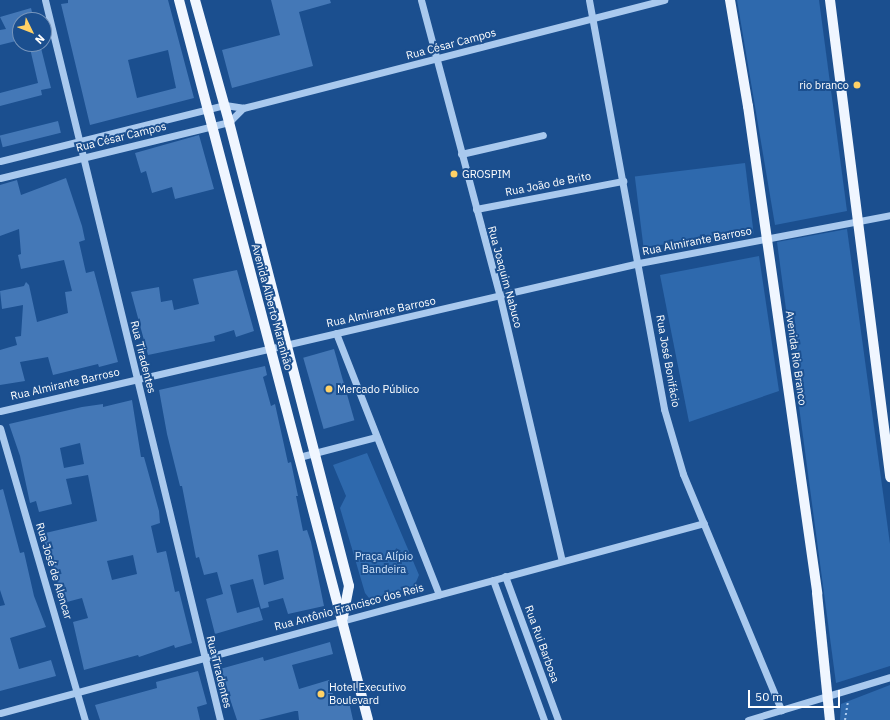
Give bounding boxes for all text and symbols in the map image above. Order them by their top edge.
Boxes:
north arrow [12,12,52,52]
street label: Rua César Campos [405,26,497,62]
text: N [32,32,48,47]
place label: rio branco [799,78,849,92]
marker: rio branco [852,80,862,90]
street label: Rua César Campos [74,119,168,155]
place label: GROSPIM [462,167,511,181]
marker: GROSPIM [449,169,459,179]
street label: Rua João de Brito [504,169,592,199]
street label: Rua Almirante Barroso [641,224,753,258]
street label: Rua Joaquim Nabuco [485,225,525,329]
street label: Avenida Alberto Maranhão [249,242,295,372]
street label: Rua Almirante Barroso [325,294,437,330]
street label: Avenida Rio Branco [783,310,809,406]
street label: Rua José Bonifácio [653,314,683,408]
street label: Rua Tiradentes [128,319,158,395]
street label: Rua Almirante Barroso [9,365,121,403]
place label: Mercado Público [337,382,419,396]
marker: Mercado Público [324,384,334,394]
street label: Rua José de Alencar [33,521,75,621]
park label: Praça Alípio Bandeira [355,550,413,576]
street label: Rua Antônio Francisco dos Reis [273,581,425,633]
street label: Rua Rui Barbosa [522,604,562,684]
street label: Rua Tiradentes [204,634,234,710]
place label: Hotel Executivo Boulevard [329,681,406,707]
scale bar [750,682,842,708]
marker: Hotel Executivo Boulevard [316,689,326,699]
text: 50 m [755,689,783,704]

